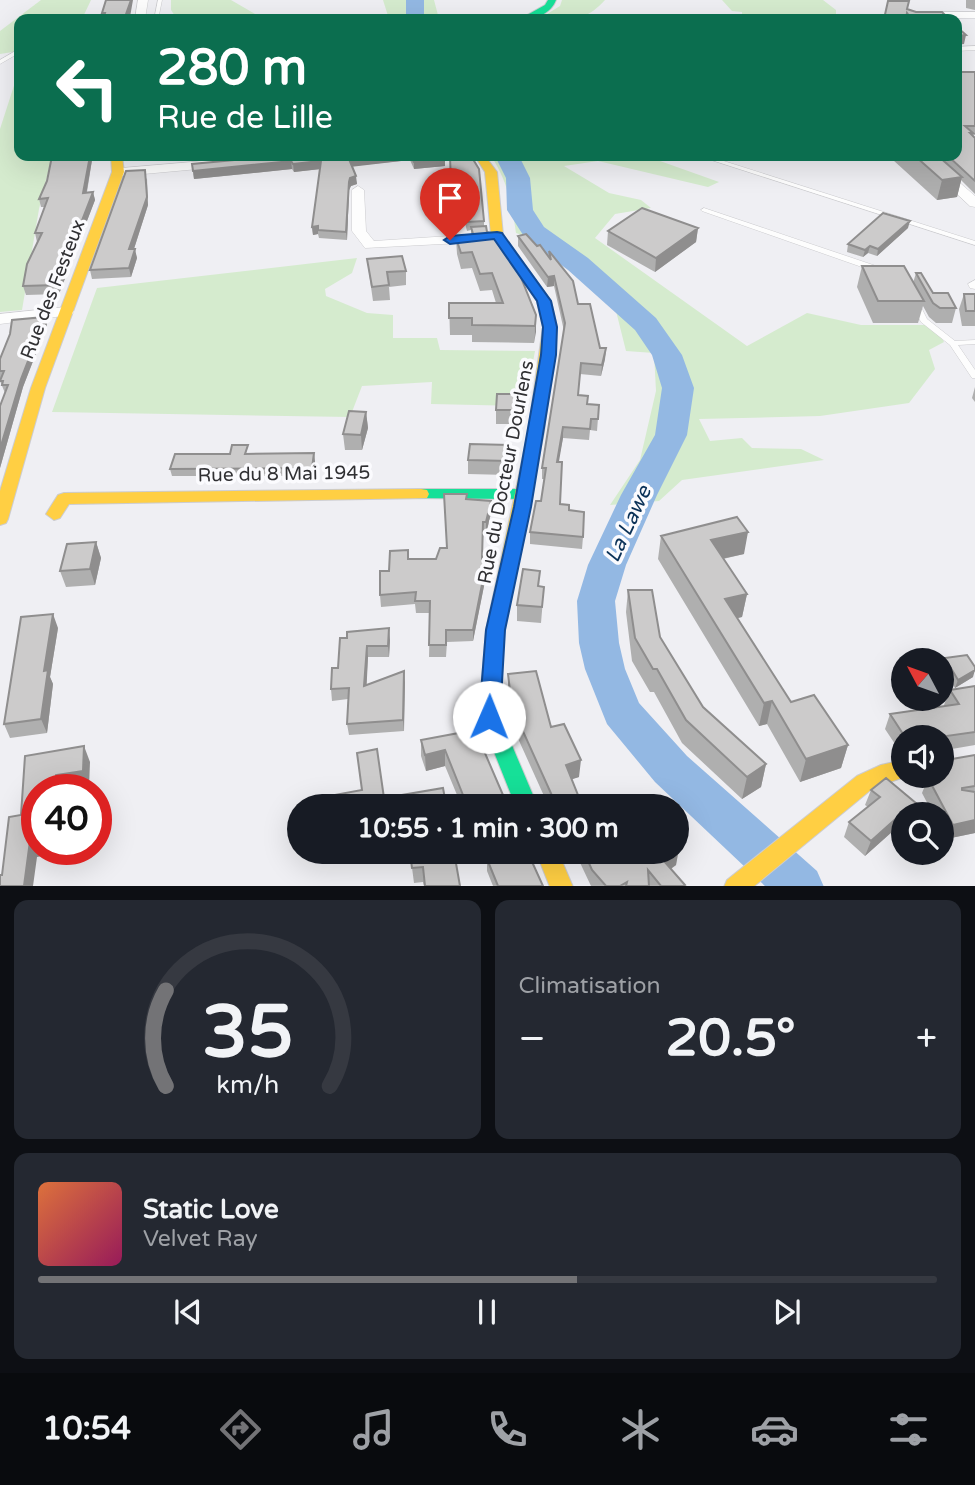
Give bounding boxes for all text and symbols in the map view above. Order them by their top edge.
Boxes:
text: 280 m [157,39,307,98]
icon: left [42,42,133,133]
text: Rue de Lille [157,99,333,137]
pin [420,168,480,240]
icon: arrive [431,179,469,217]
street label: Rue des Festeux [16,216,90,362]
street label: Rue du Docteur Dourlens [474,359,538,586]
street label: Rue du 8 Mai 1945 [198,461,371,487]
water label: La Lawe [600,481,657,566]
north arrow [891,648,954,710]
map controls [891,648,954,865]
position arrow [452,680,526,754]
button: sound [891,725,954,788]
speed limit sign: 40 [21,774,112,865]
button: search [891,802,954,865]
text: 10:55 · 1 min · 300 m [357,813,619,844]
text: Climatisation [519,972,660,1000]
text: 35 [202,989,293,1077]
text: 20.5° [666,1007,796,1070]
text: − [519,1016,546,1062]
text: + [916,1016,937,1062]
text: km/h [216,1069,279,1099]
text: Static Love [143,1194,279,1225]
text: Velvet Ray [143,1225,258,1253]
icon: previous [169,1293,207,1331]
icon: pause [468,1293,506,1331]
icon: next [768,1293,806,1331]
icon: directions [216,1405,265,1454]
icon: music [349,1405,398,1454]
icon: phone [483,1405,532,1454]
icon: climate [616,1405,665,1454]
icon: car [750,1405,799,1454]
icon: filters [884,1405,933,1454]
text: 10:54 [42,1410,131,1448]

